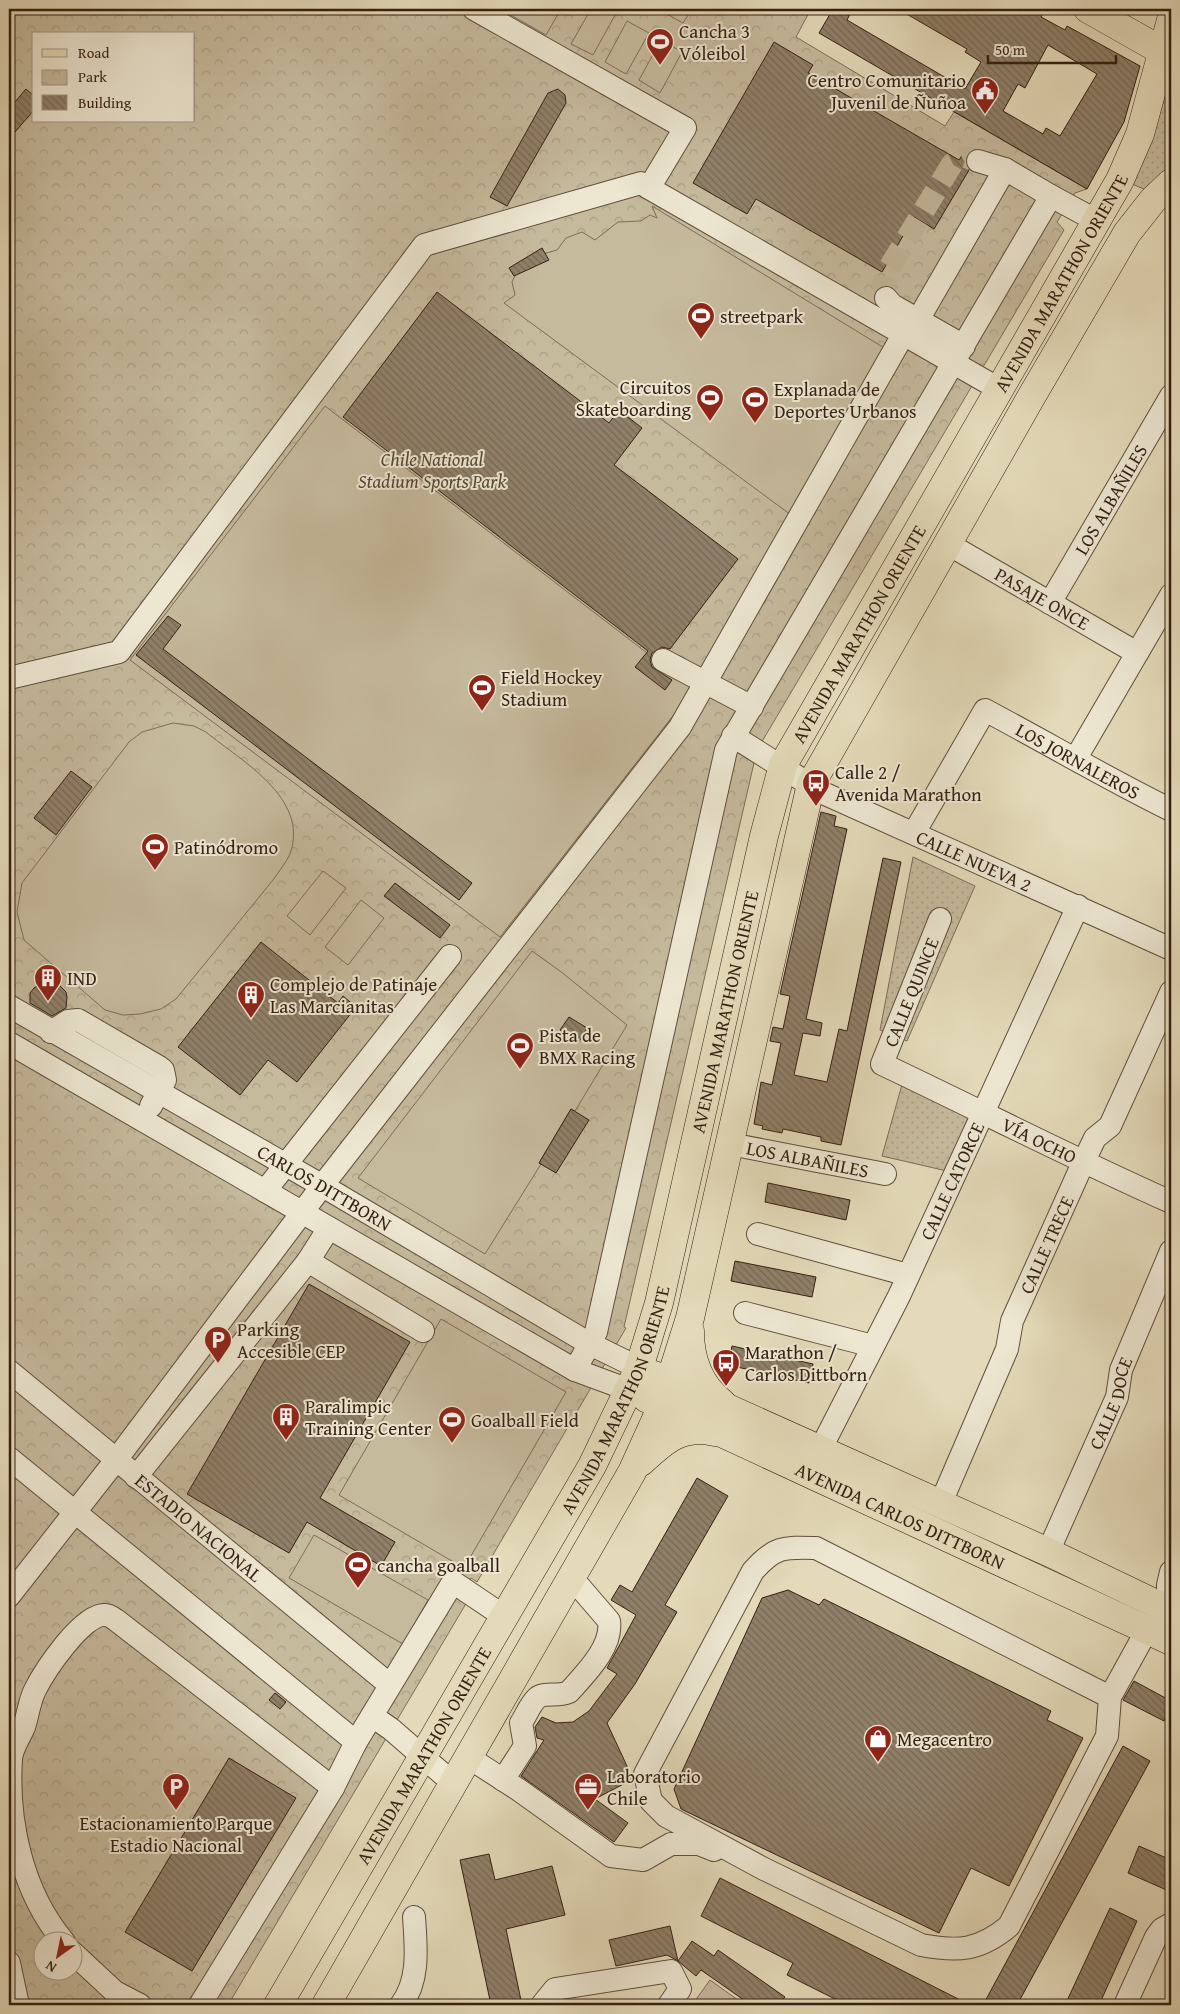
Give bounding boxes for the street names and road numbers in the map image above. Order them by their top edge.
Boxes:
street label: AVENIDA MARATHON ORIENTE [987,169,1135,397]
street label: LOS ALBAÑILES [1067,439,1154,560]
street label: AVENIDA MARATHON ORIENTE [785,519,933,748]
street label: PASAJE ONCE [990,560,1095,637]
street label: LOS JORNALEROS [1011,715,1145,806]
street label: CALLE NUEVA 2 [912,823,1036,899]
street label: AVENIDA MARATHON ORIENTE [684,887,765,1136]
street label: CALLE QUINCE [876,933,946,1051]
street label: VÍA OCHO [997,1110,1081,1170]
street label: CALLE CATORCE [913,1117,991,1244]
street label: LOS ALBAÑILES [744,1133,871,1185]
street label: CARLOS DITTBORN [252,1137,397,1238]
street label: CALLE TRECE [1012,1191,1081,1298]
street label: AVENIDA MARATHON ORIENTE [553,1282,677,1520]
street label: CALLE DOCE [1081,1352,1139,1454]
street label: AVENIDA CARLOS DITTBORN [791,1455,1009,1576]
street label: ESTADIO NACIONAL [129,1466,269,1588]
street label: AVENIDA MARATHON ORIENTE [349,1641,498,1869]

